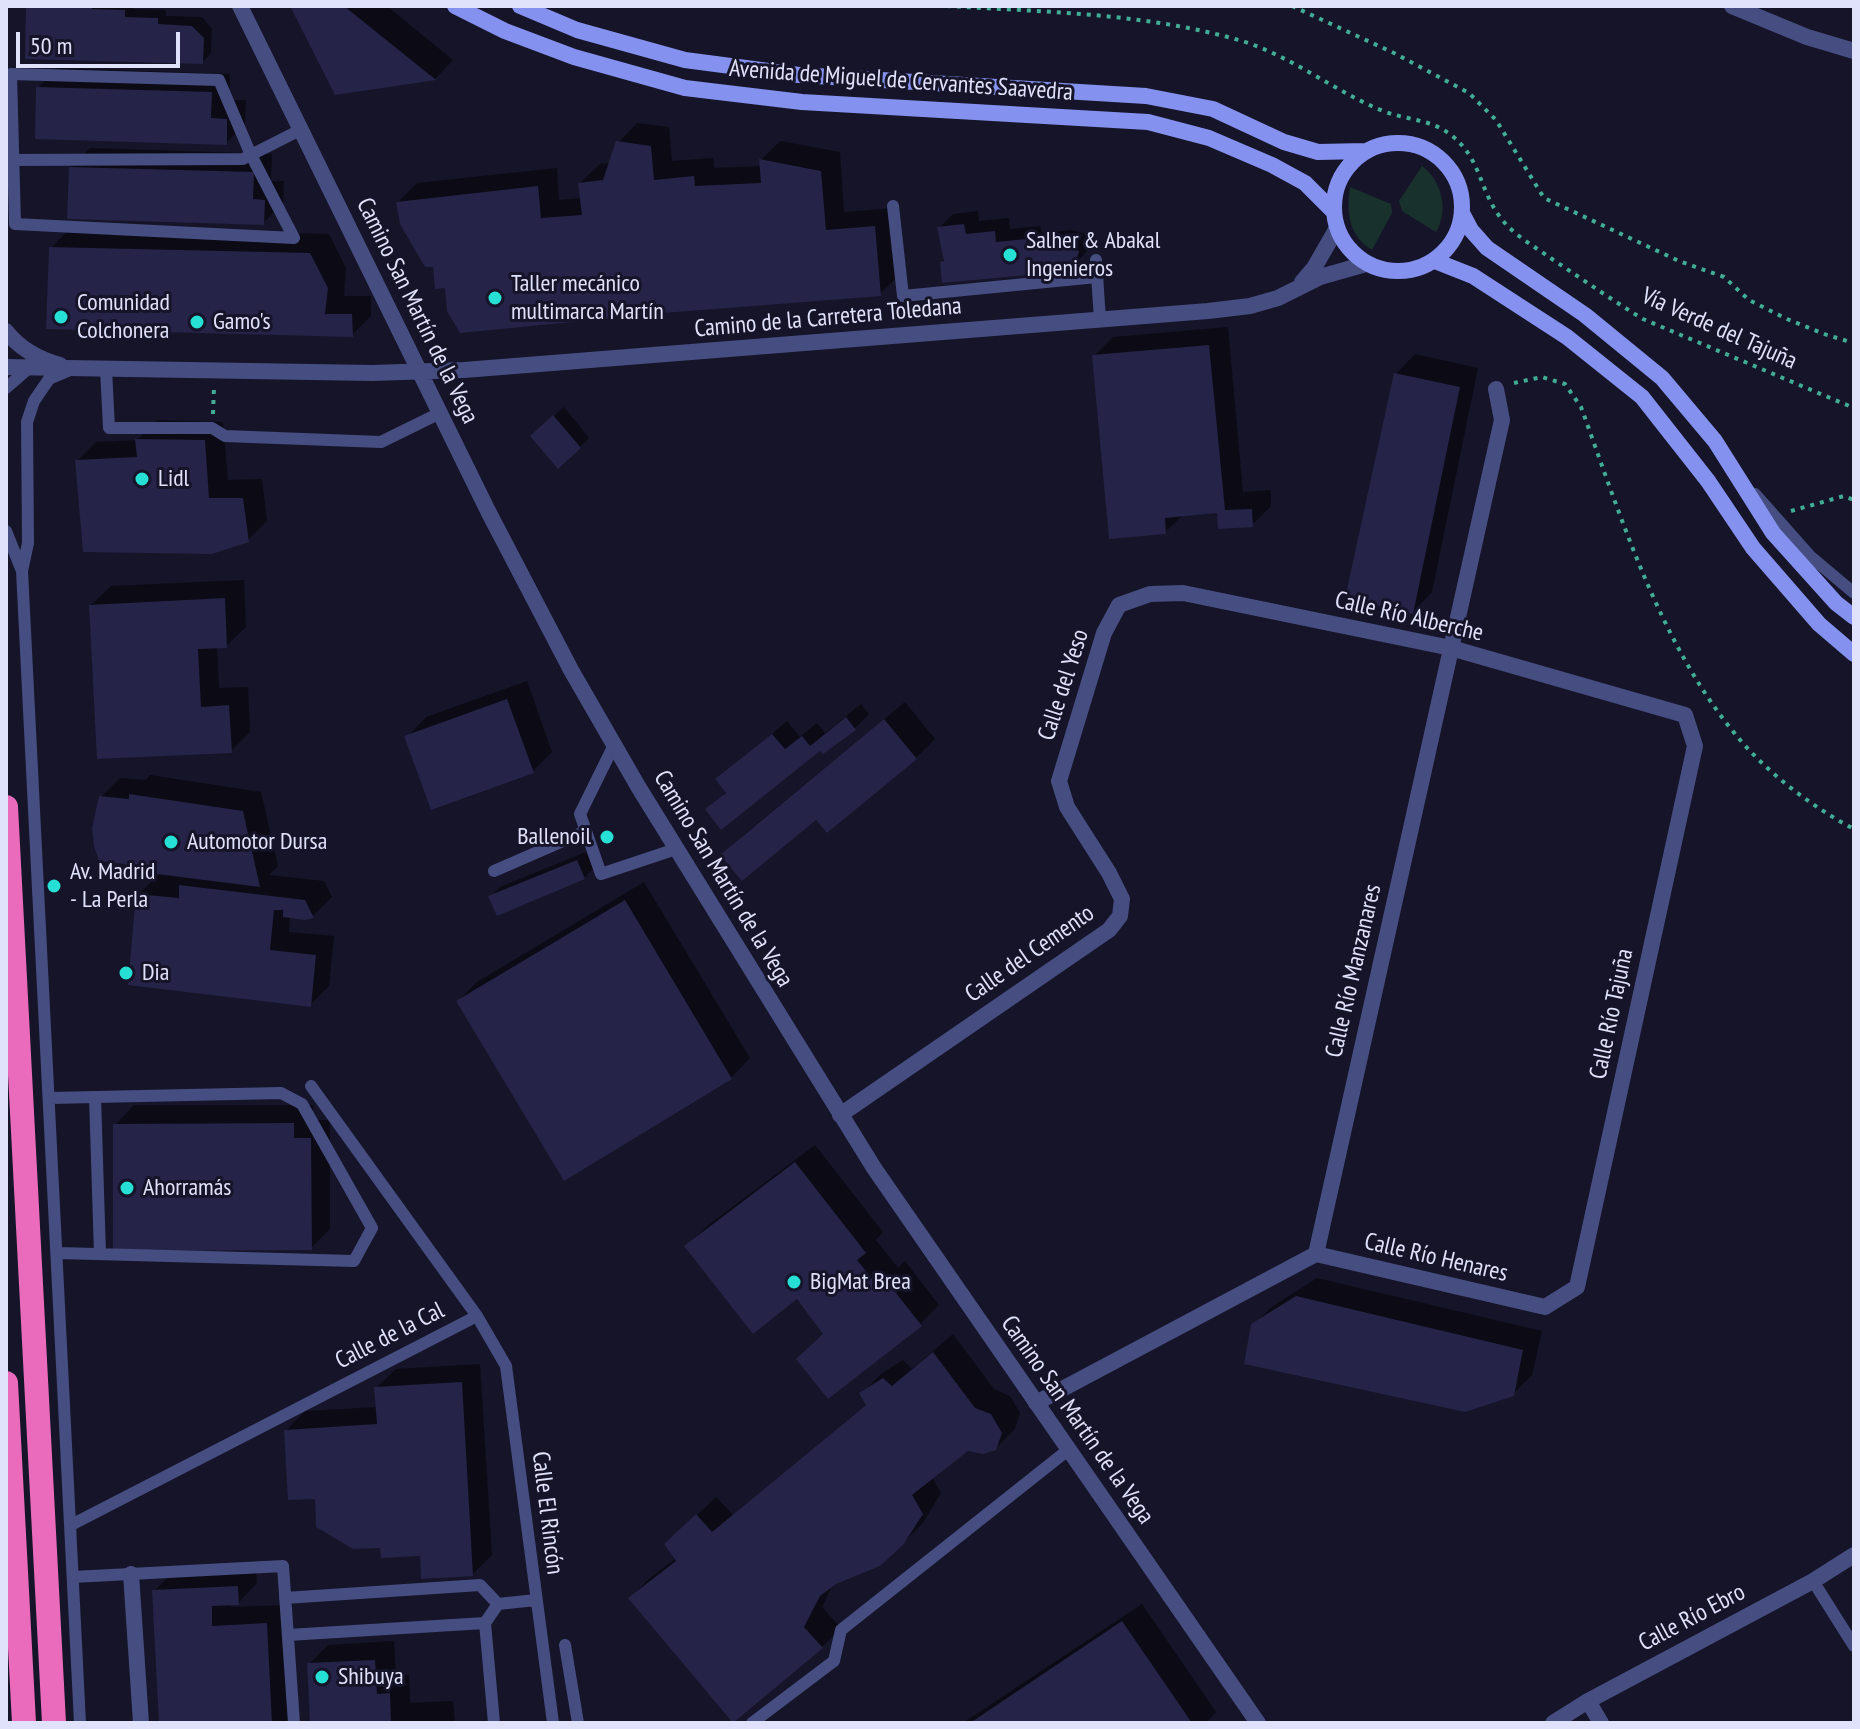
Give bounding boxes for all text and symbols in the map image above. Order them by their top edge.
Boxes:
scale bar [20,16,184,66]
text: 50 m [30,30,72,61]
street label: Avenida de Miguel de Cervantes Saavedra [728,55,1074,107]
street label: Camino San Martín de la Vega [350,194,484,428]
place label: Salher & Abakal Ingenieros [1026,227,1160,283]
marker: Salher & Abakal Ingenieros [1001,246,1019,264]
place label: Taller mecánico multimarca Martín [511,270,664,326]
street label: Vía Verde del Tajuña [1637,282,1801,376]
place label: Comunidad Colchonera [77,289,170,345]
marker: Taller mecánico multimarca Martín [486,289,504,307]
street label: Camino de la Carretera Toledana [693,292,963,344]
marker: Comunidad Colchonera [52,308,70,326]
place label: Gamo's [213,308,271,336]
marker: Gamo's [188,313,206,331]
place label: Lidl [158,465,189,493]
marker: Lidl [133,470,151,488]
street label: Calle Río Alberche [1332,586,1486,648]
street label: Calle del Yeso [1033,626,1095,744]
street label: Camino San Martín de la Vega [647,766,799,992]
place label: Ballenoil [517,823,591,851]
place label: Automotor Dursa [187,828,327,856]
marker: Ballenoil [598,828,616,846]
marker: Automotor Dursa [162,833,180,851]
place label: Av. Madrid - La Perla [70,858,155,914]
marker: Av. Madrid - La Perla [45,877,63,895]
street label: Calle Río Manzanares [1320,882,1388,1060]
street label: Calle del Cemento [960,899,1100,1009]
street label: Calle Río Tajuña [1584,946,1640,1082]
place label: Dia [142,959,169,987]
marker: Dia [117,964,135,982]
place label: Ahorramás [143,1174,231,1202]
marker: Ahorramás [118,1179,136,1197]
street label: Calle Río Henares [1362,1228,1510,1288]
place label: BigMat Brea [810,1268,911,1296]
marker: BigMat Brea [785,1273,803,1291]
street label: Calle de la Cal [331,1296,449,1376]
street label: Camino San Martín de la Vega [994,1310,1160,1530]
street label: Calle El Rincón [525,1450,569,1576]
street label: Calle Río Ebro [1634,1578,1750,1658]
place label: Shibuya [338,1663,403,1691]
marker: Shibuya [313,1668,331,1686]

